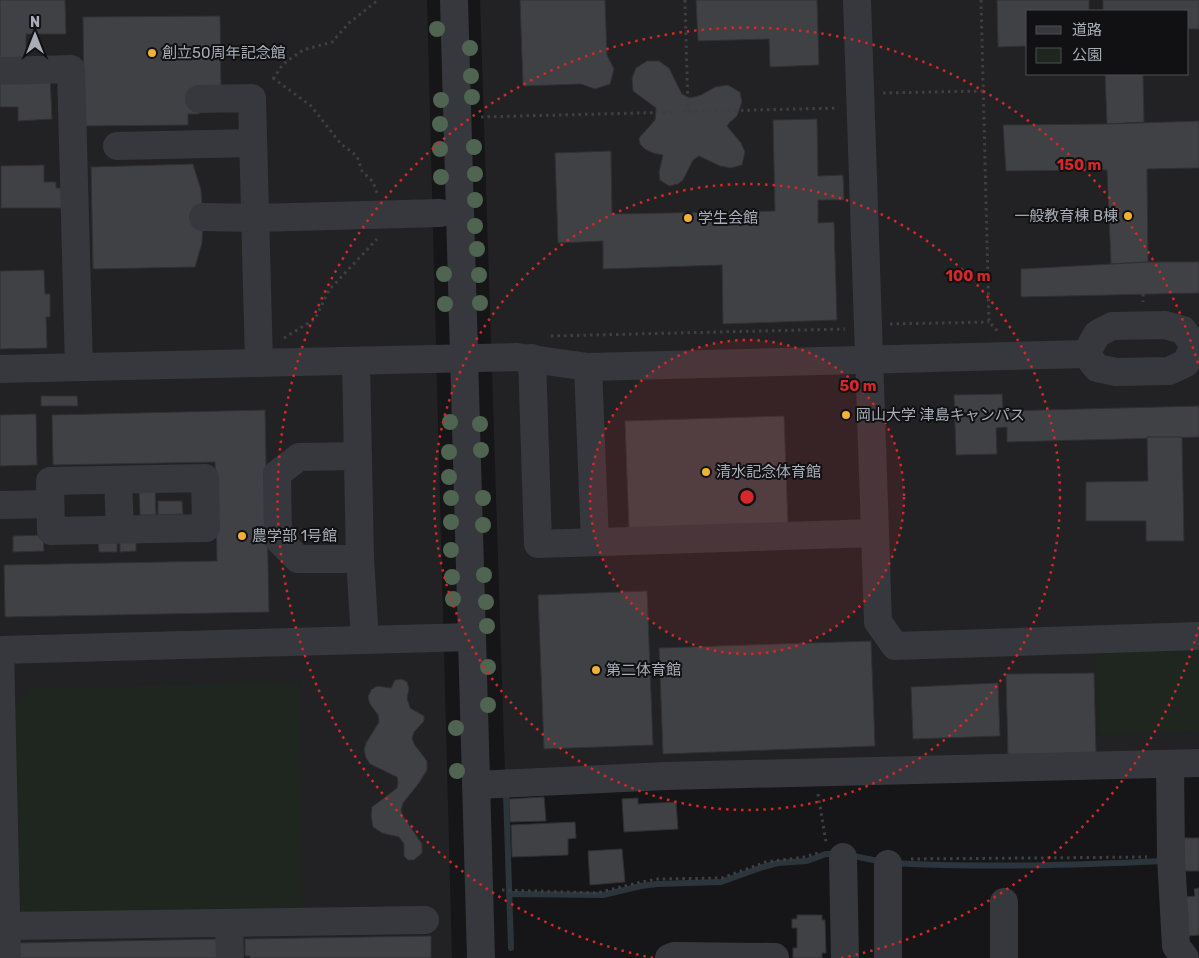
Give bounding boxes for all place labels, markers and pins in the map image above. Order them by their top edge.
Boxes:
place label: 創立50周年記念館 [162,44,285,62]
marker: 創立50周年記念館 [146,47,158,59]
place label: 一般教育棟 B棟 [1014,207,1118,225]
place label: 学生会館 [698,209,758,227]
marker: 一般教育棟 B棟 [1122,210,1134,222]
marker: 学生会館 [682,212,694,224]
place label: 岡山大学 津島キャンパス [856,406,1025,424]
marker: 岡山大学 津島キャンパス [840,409,852,421]
place label: 清水記念体育館 [716,463,821,481]
marker: 清水記念体育館 [700,466,712,478]
centre of rings [738,488,756,506]
place label: 農学部 1号館 [252,527,337,545]
marker: 農学部 1号館 [236,530,248,542]
place label: 第二体育館 [606,661,681,679]
marker: 第二体育館 [590,664,602,676]

